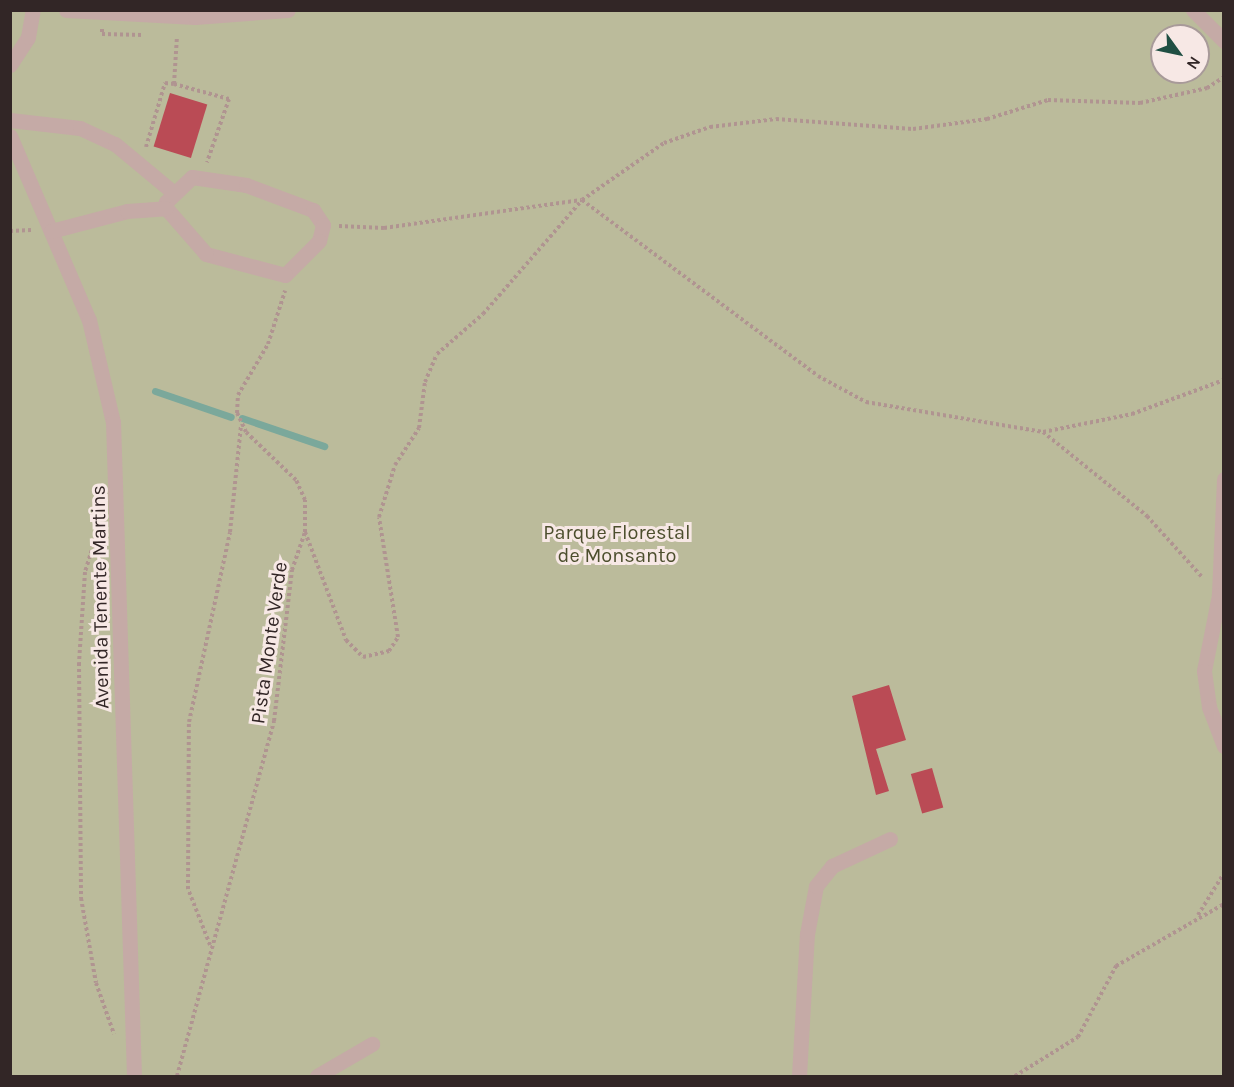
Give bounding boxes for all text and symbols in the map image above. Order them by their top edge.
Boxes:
north arrow [1150,24,1210,84]
text: N [1183,53,1205,73]
street label: Avenida Tenente Martins [86,485,114,709]
park label: Parque Florestal de Monsanto [543,520,691,567]
street label: Pista Monte Verde [246,560,292,726]

